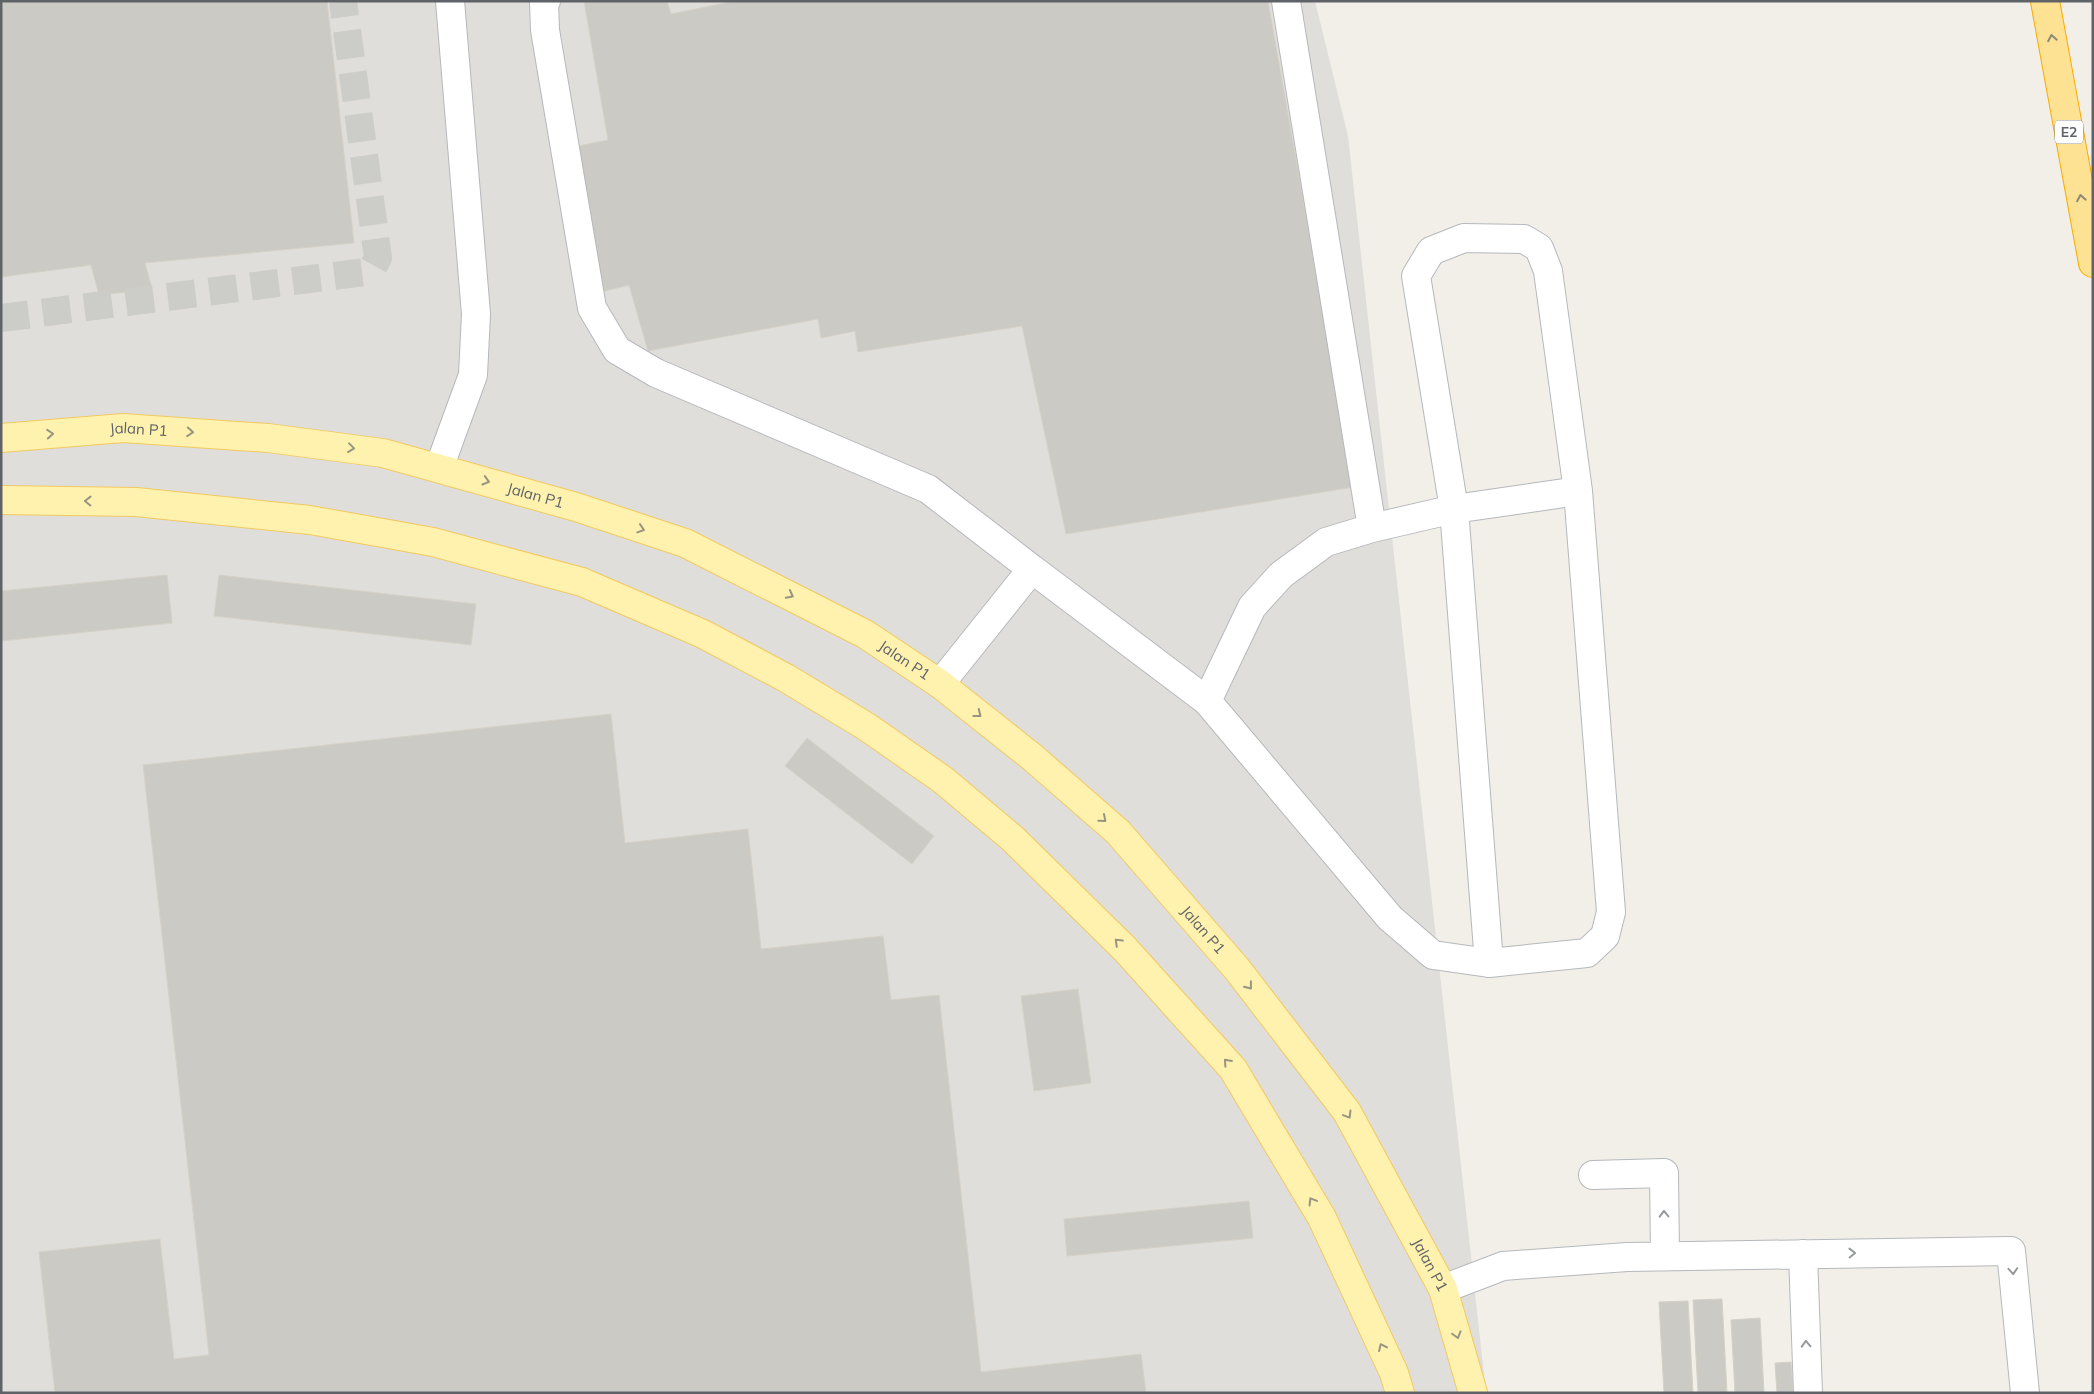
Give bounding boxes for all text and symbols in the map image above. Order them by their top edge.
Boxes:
one-way arrow [2048,33,2058,42]
road number: E2 [2055,120,2083,144]
one-way arrow [2076,193,2087,202]
street label: Jalan P1 [109,418,168,440]
one-way arrow [186,427,194,438]
one-way arrow [46,429,54,440]
one-way arrow [347,443,355,453]
one-way arrow [481,476,490,486]
street label: Jalan P1 [505,478,566,512]
one-way arrow [83,496,91,507]
one-way arrow [637,523,645,533]
one-way arrow [784,589,793,599]
street label: Jalan P1 [875,636,934,684]
one-way arrow [972,709,981,717]
one-way arrow [1097,813,1106,822]
street label: Jalan P1 [1177,901,1230,958]
one-way arrow [1115,939,1124,948]
one-way arrow [1244,980,1253,989]
one-way arrow [1224,1059,1233,1068]
one-way arrow [1342,1109,1352,1118]
one-way arrow [1308,1198,1318,1207]
one-way arrow [1659,1210,1669,1218]
street label: Jalan P1 [1408,1234,1452,1295]
one-way arrow [1848,1248,1856,1258]
one-way arrow [2007,1268,2018,1276]
one-way arrow [1451,1331,1461,1339]
one-way arrow [1801,1340,1812,1348]
one-way arrow [1378,1344,1388,1353]

